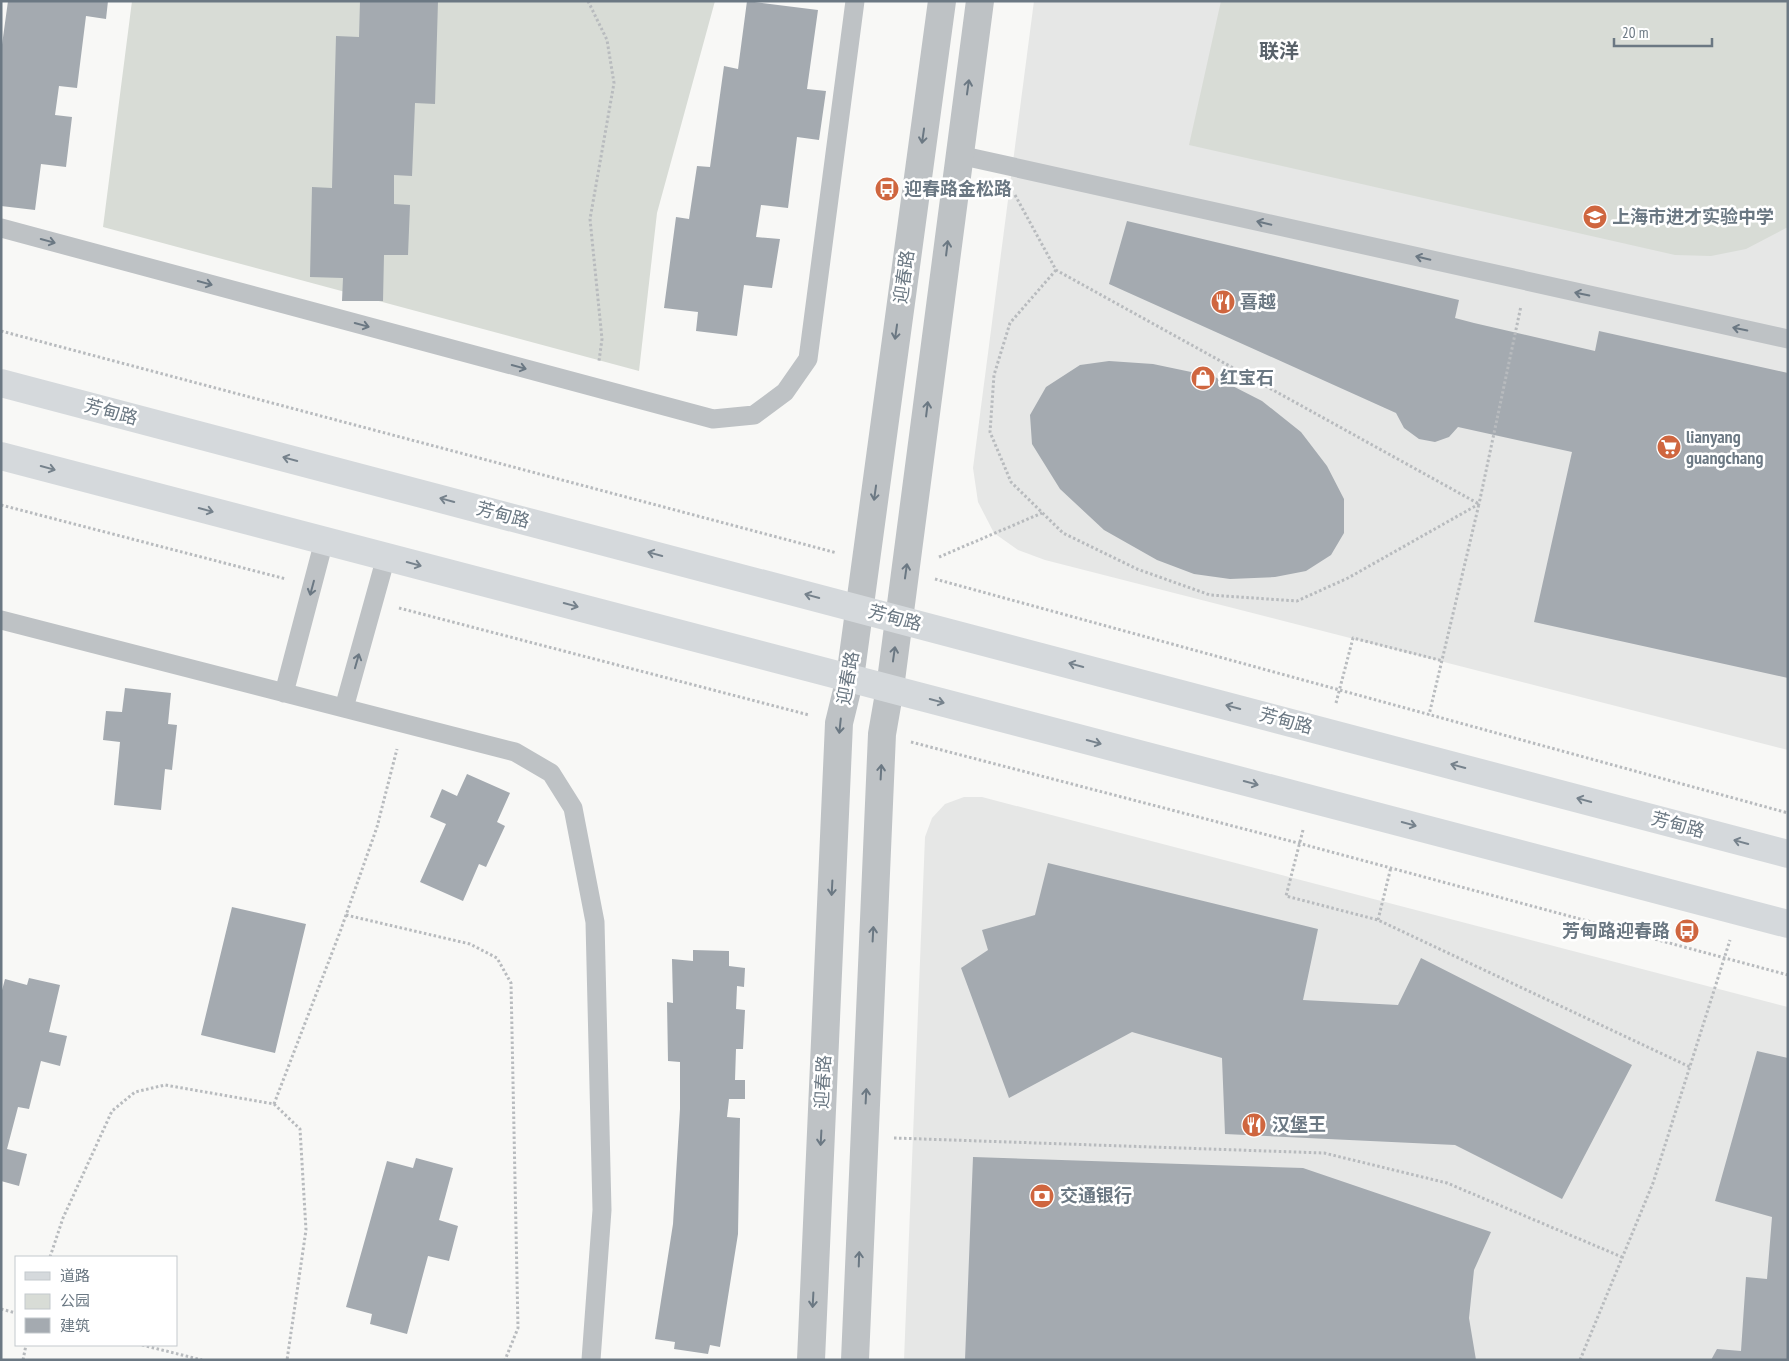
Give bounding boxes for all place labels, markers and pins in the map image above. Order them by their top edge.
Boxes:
bus stop icon: 迎春路金松路 [874,176,900,202]
place label: 迎春路金松路 [904,177,1012,200]
school or university icon: 上海市进才实验中学 [1582,204,1608,230]
place label: 上海市进才实验中学 [1612,205,1774,228]
restaurant icon: 喜越 [1210,289,1236,315]
place label: 喜越 [1240,290,1276,313]
shop icon: 红宝石 [1190,365,1216,391]
place label: 红宝石 [1220,366,1274,389]
place label: lianyang guangchang [1686,425,1763,469]
supermarket icon: lianyang guangchang [1656,434,1682,460]
bus stop icon: 芳甸路迎春路 [1674,918,1700,944]
place label: 芳甸路迎春路 [1562,919,1670,942]
restaurant icon: 汉堡王 [1241,1112,1267,1138]
place label: 汉堡王 [1272,1113,1326,1136]
bank icon: 交通银行 [1029,1183,1055,1209]
place label: 交通银行 [1060,1184,1132,1207]

